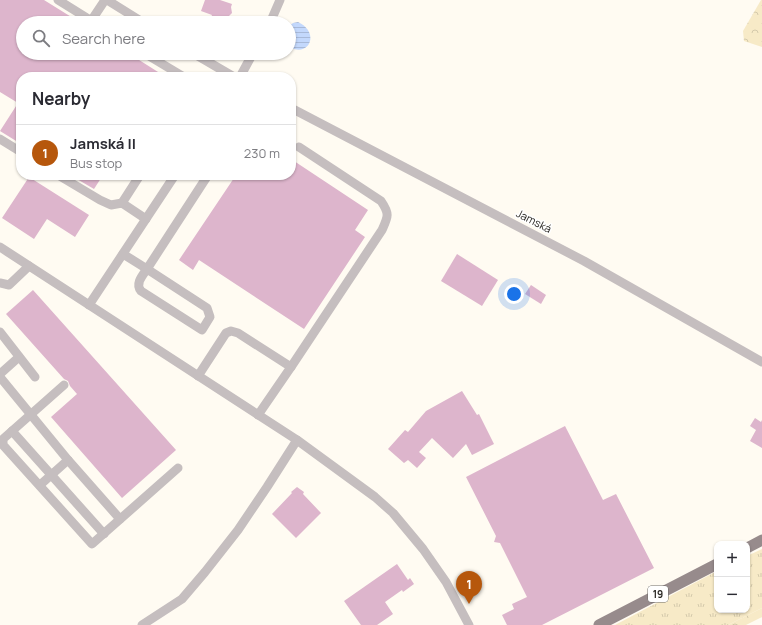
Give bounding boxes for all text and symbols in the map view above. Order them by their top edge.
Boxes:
search box [16,16,296,60]
icon: search [30,27,52,49]
text: Search here [62,28,145,49]
text: Nearby [32,87,90,110]
text: Jamská II [70,133,136,154]
text: 1 [42,144,48,162]
text: 230 m [244,144,280,162]
text: Bus stop [70,154,122,172]
street label: Jamská [514,205,555,236]
your location [504,284,524,304]
map controls [714,541,750,613]
button: + [714,541,750,577]
pin: 1 [456,571,482,604]
button: − [714,577,750,613]
road number: 19 [648,586,668,602]

